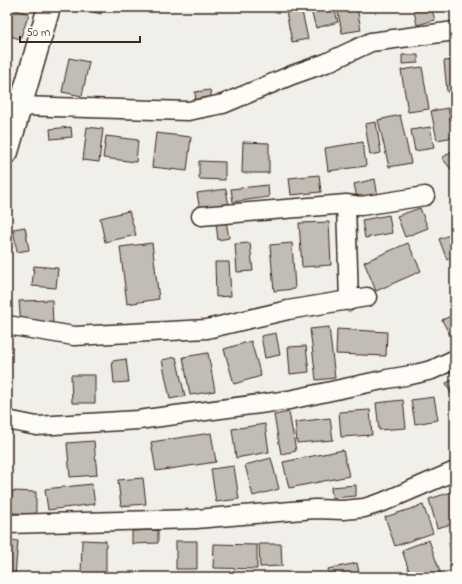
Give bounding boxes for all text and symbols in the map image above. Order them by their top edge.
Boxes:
scale bar [20,18,140,44]
text: 50 m [26,24,50,42]

